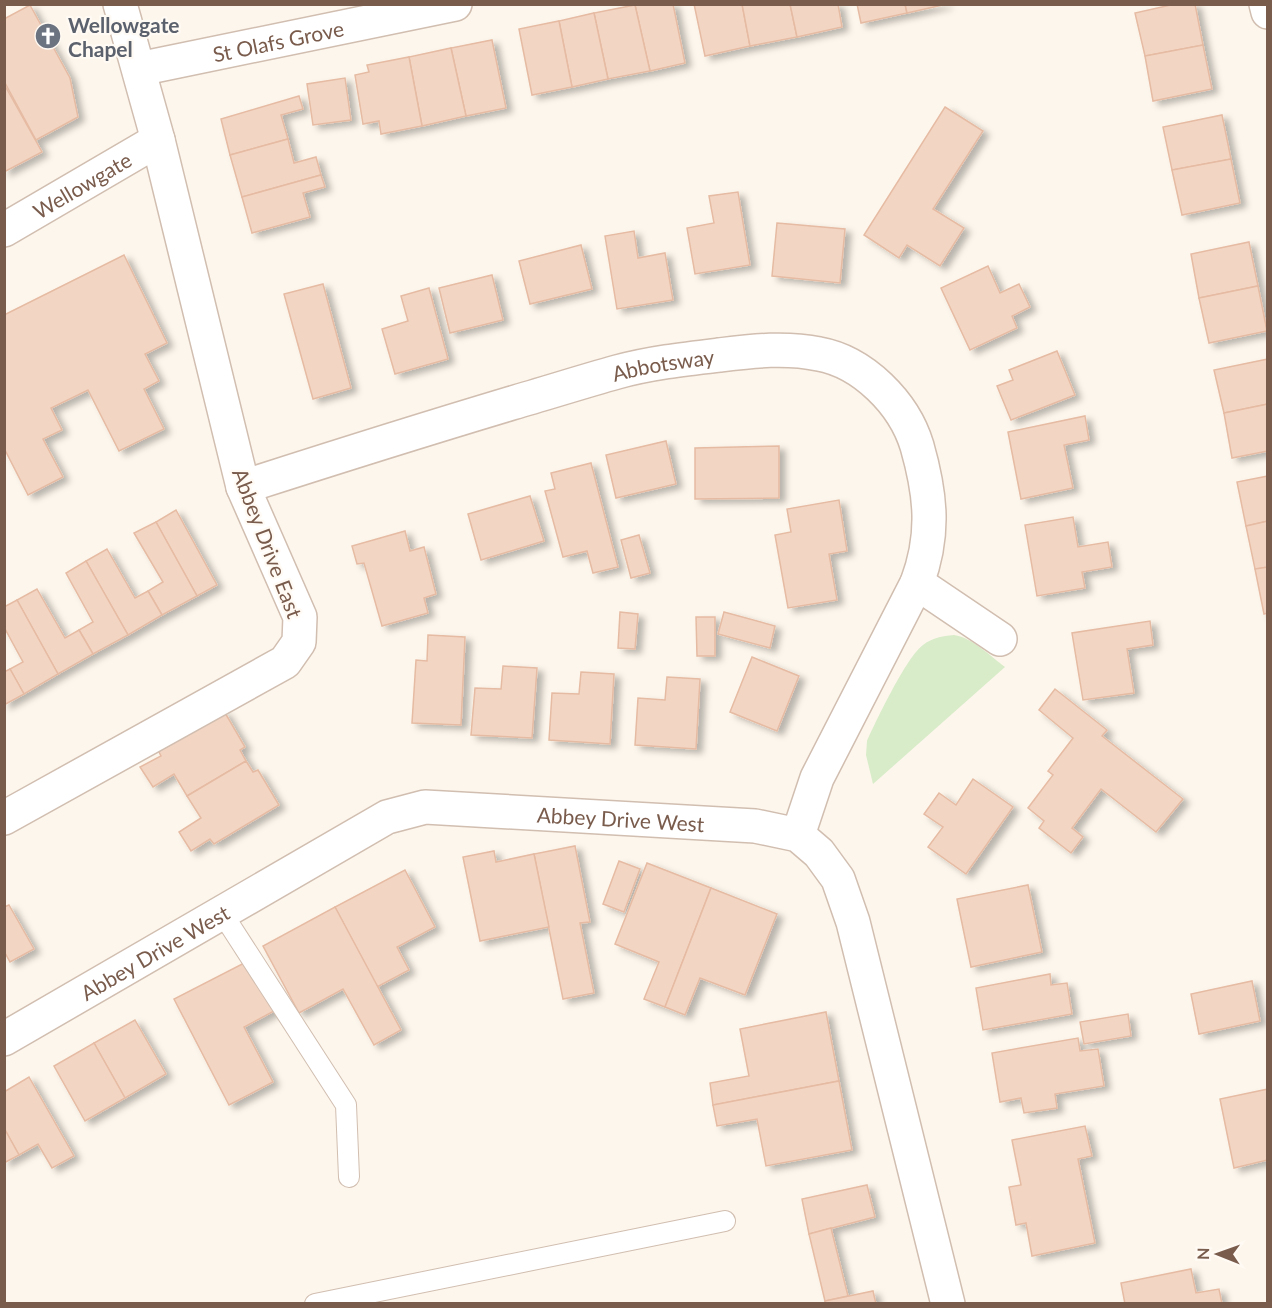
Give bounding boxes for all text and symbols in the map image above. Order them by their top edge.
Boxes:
place label: Wellowgate Chapel [68,12,180,61]
street label: St Olafs Grove [210,15,346,66]
church icon: Wellowgate Chapel [33,21,63,51]
street label: Wellowgate [28,146,135,223]
street label: Abbotsway [609,343,716,385]
street label: Abbey Drive East [228,464,308,622]
street label: Abbey Drive West [536,801,706,836]
street label: Abbey Drive West [76,899,234,1005]
north arrow [1188,1224,1248,1284]
text: N [1193,1247,1212,1260]

